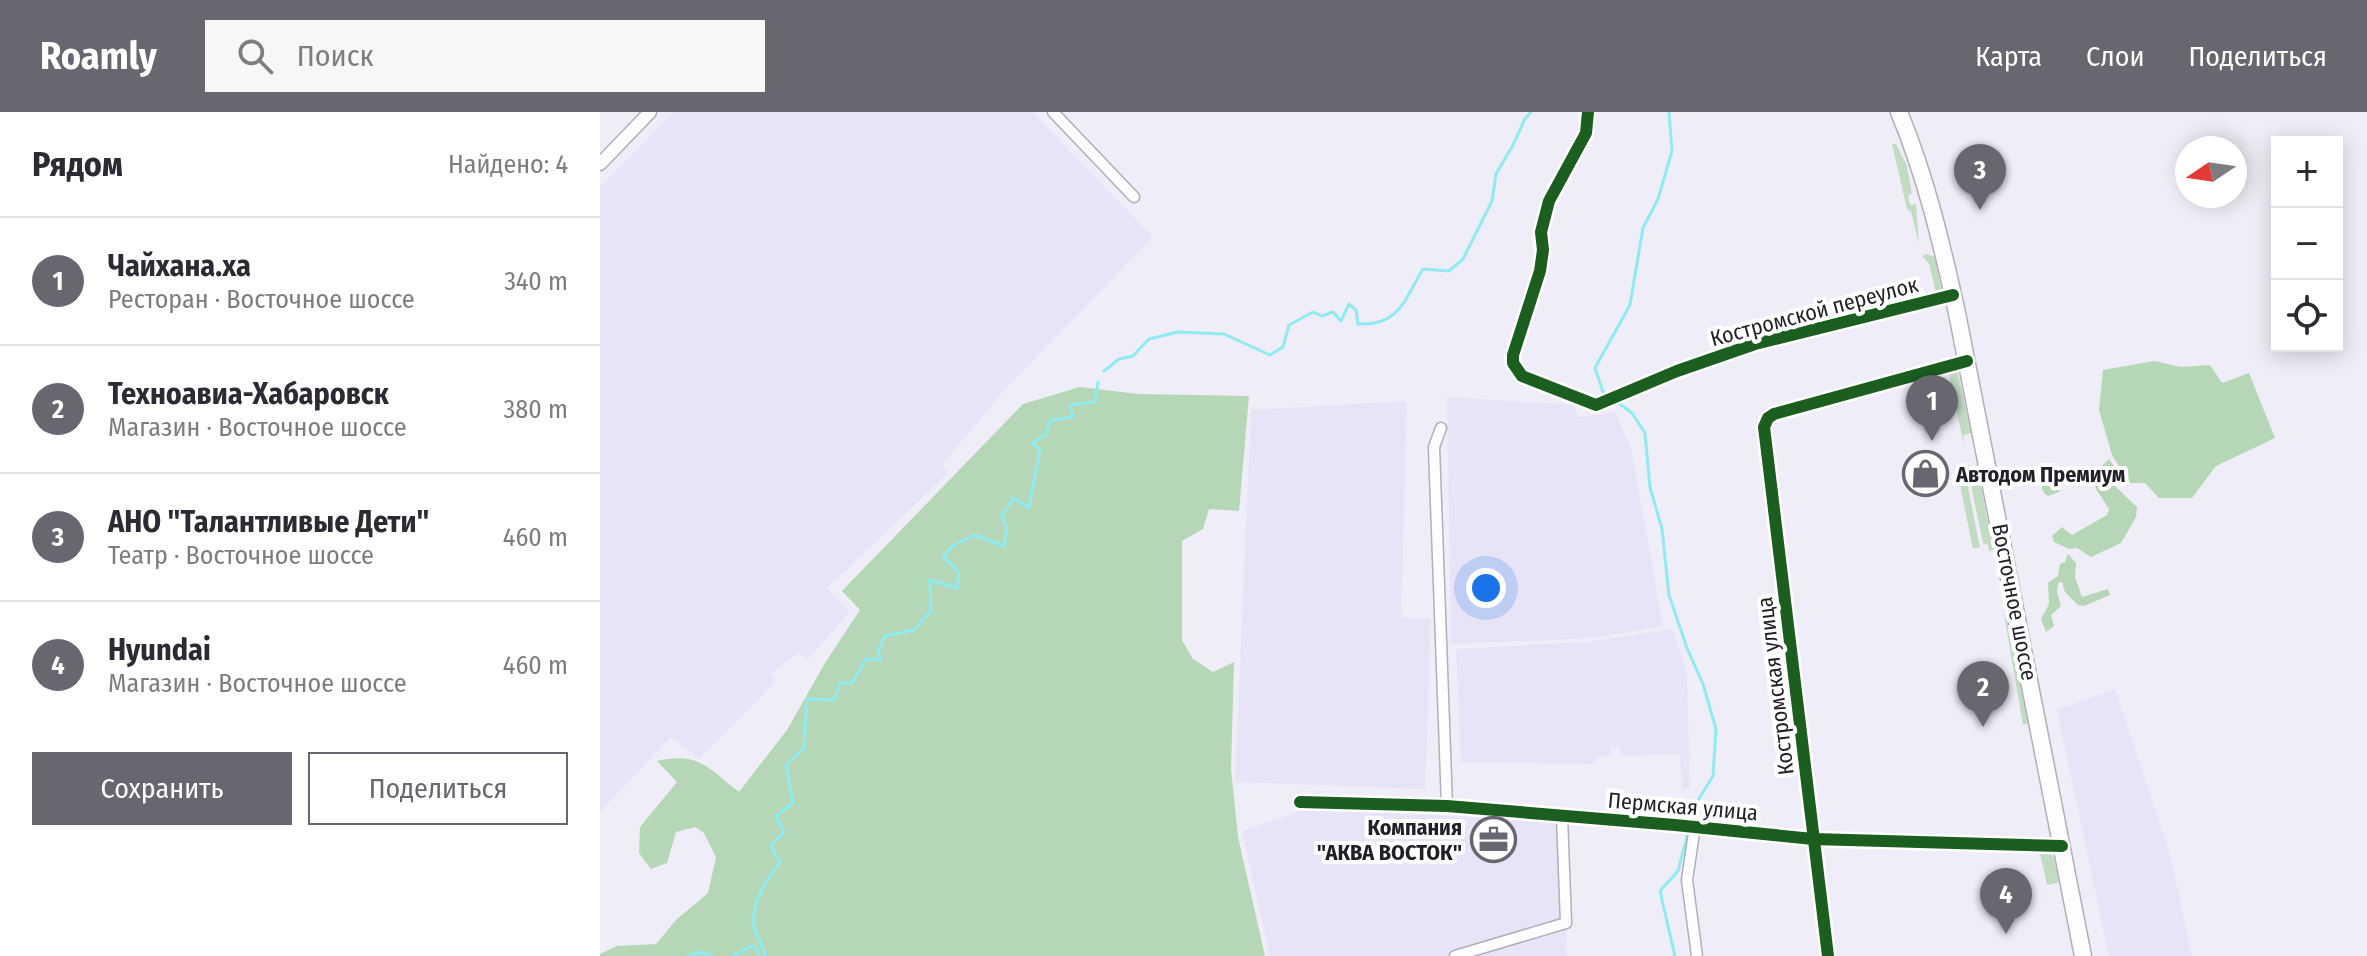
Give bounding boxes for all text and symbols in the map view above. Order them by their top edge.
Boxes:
search box [205,20,765,92]
text: Roamly [40,33,157,79]
icon: search [233,34,277,78]
text: Поиск [297,38,374,74]
text: Карта [1975,40,2042,73]
text: Слои [2086,40,2144,73]
text: Поделиться [2188,40,2327,73]
north arrow [2175,136,2247,208]
map controls [2271,136,2343,352]
button: + [2271,136,2343,208]
text: Рядом [32,144,123,185]
pin: 3 [1954,144,2006,210]
text: Найдено: 4 [448,149,568,180]
button: − [2271,208,2343,280]
text: Чайхана.ха [108,248,251,284]
text: 1 [53,266,64,297]
text: 340 m [504,266,568,297]
street label: Костромской переулок [1707,271,1922,352]
button: locate [2271,280,2343,352]
text: Ресторан · Восточное шоссе [108,284,415,315]
pin: 1 [1906,375,1958,441]
text: Техноавиа-Хабаровск [108,376,389,412]
text: 2 [52,394,64,425]
text: 380 m [504,394,568,425]
text: Магазин · Восточное шоссе [108,412,406,443]
shop icon: Автодом Премиум [1901,450,1949,498]
place label: Автодом Премиум [1955,461,2125,488]
text: АНО "Талантливые Дети" [108,504,429,540]
street label: Восточное шоссе [1986,521,2043,683]
text: 3 [52,522,64,553]
text: 460 m [503,522,568,553]
text: Театр · Восточное шоссе [108,540,374,571]
your location [1466,568,1506,608]
street label: Костромская улица [1751,595,1800,777]
text: Hyundai [108,632,211,668]
text: 4 [51,650,65,681]
text: 460 m [503,650,568,681]
pin: 2 [1957,661,2009,727]
text: Магазин · Восточное шоссе [108,668,406,699]
button: Сохранить [32,752,292,825]
button: Поделиться [308,752,568,825]
street label: Пермская улица [1607,786,1759,827]
place label: Компания "АКВА ВОСТОК" [1317,814,1462,866]
office icon: Компания "АКВА ВОСТОК" [1469,816,1517,864]
pin: 4 [1980,868,2032,934]

